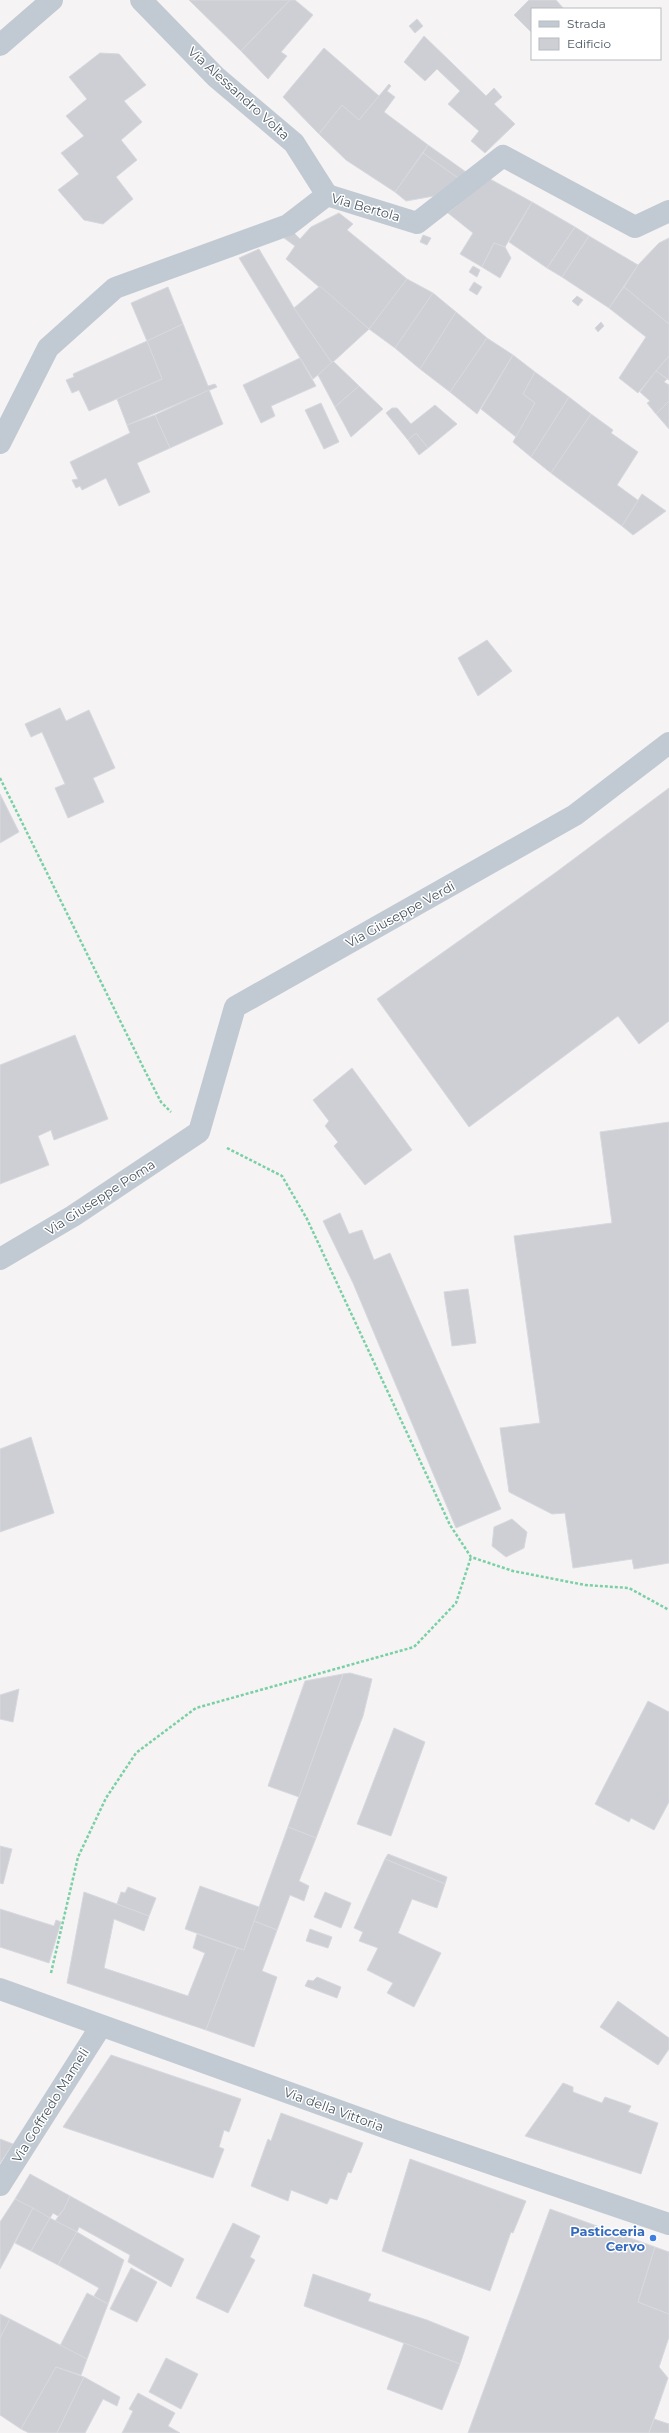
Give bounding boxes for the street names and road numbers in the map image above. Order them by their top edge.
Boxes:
street label: Via Alessandro Volta [185,43,293,143]
street label: Via Bertola [330,190,402,224]
street label: Via Giuseppe Verdi [343,877,457,951]
street label: Via Giuseppe Poma [42,1156,158,1238]
street label: Via Goffredo Mameli [8,2045,92,2165]
street label: Via della Vittoria [282,2084,386,2134]

